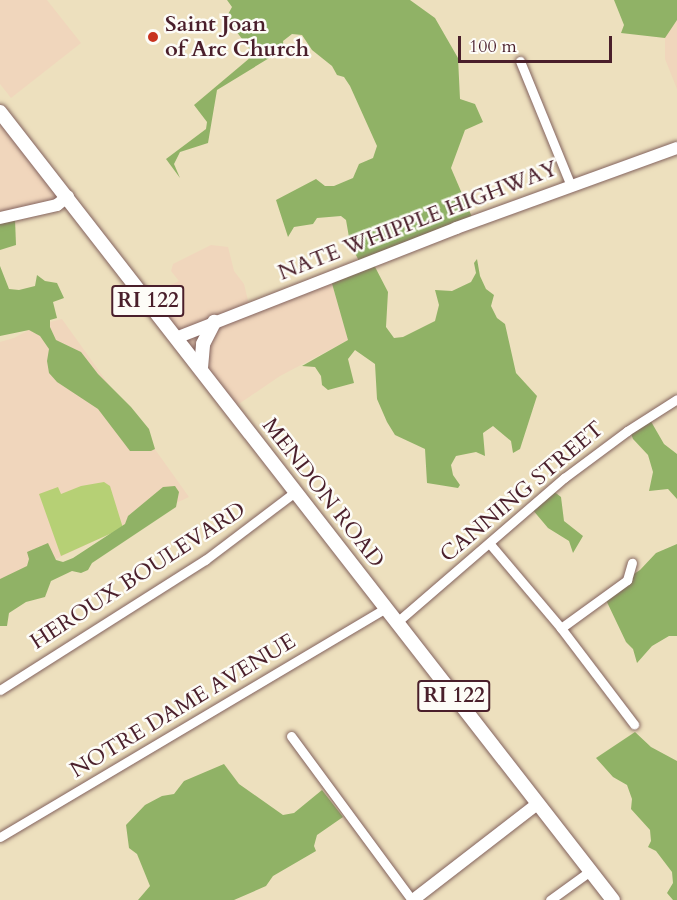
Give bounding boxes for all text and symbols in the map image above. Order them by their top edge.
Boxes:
place label: Saint Joan of Arc Church [165,11,309,62]
scale bar [461,24,616,62]
marker: Saint Joan of Arc Church [146,30,160,44]
text: 100 m [469,34,517,59]
street label: NATE WHIPPLE HIGHWAY [275,155,561,287]
road number: RI 122 [110,283,186,319]
street label: MENDON ROAD [256,413,390,573]
street label: CANNING STREET [435,416,609,568]
street label: HEROUX BOULEVARD [25,497,251,655]
street label: NOTRE DAME AVENUE [66,628,300,784]
road number: RI 122 [416,678,492,714]

